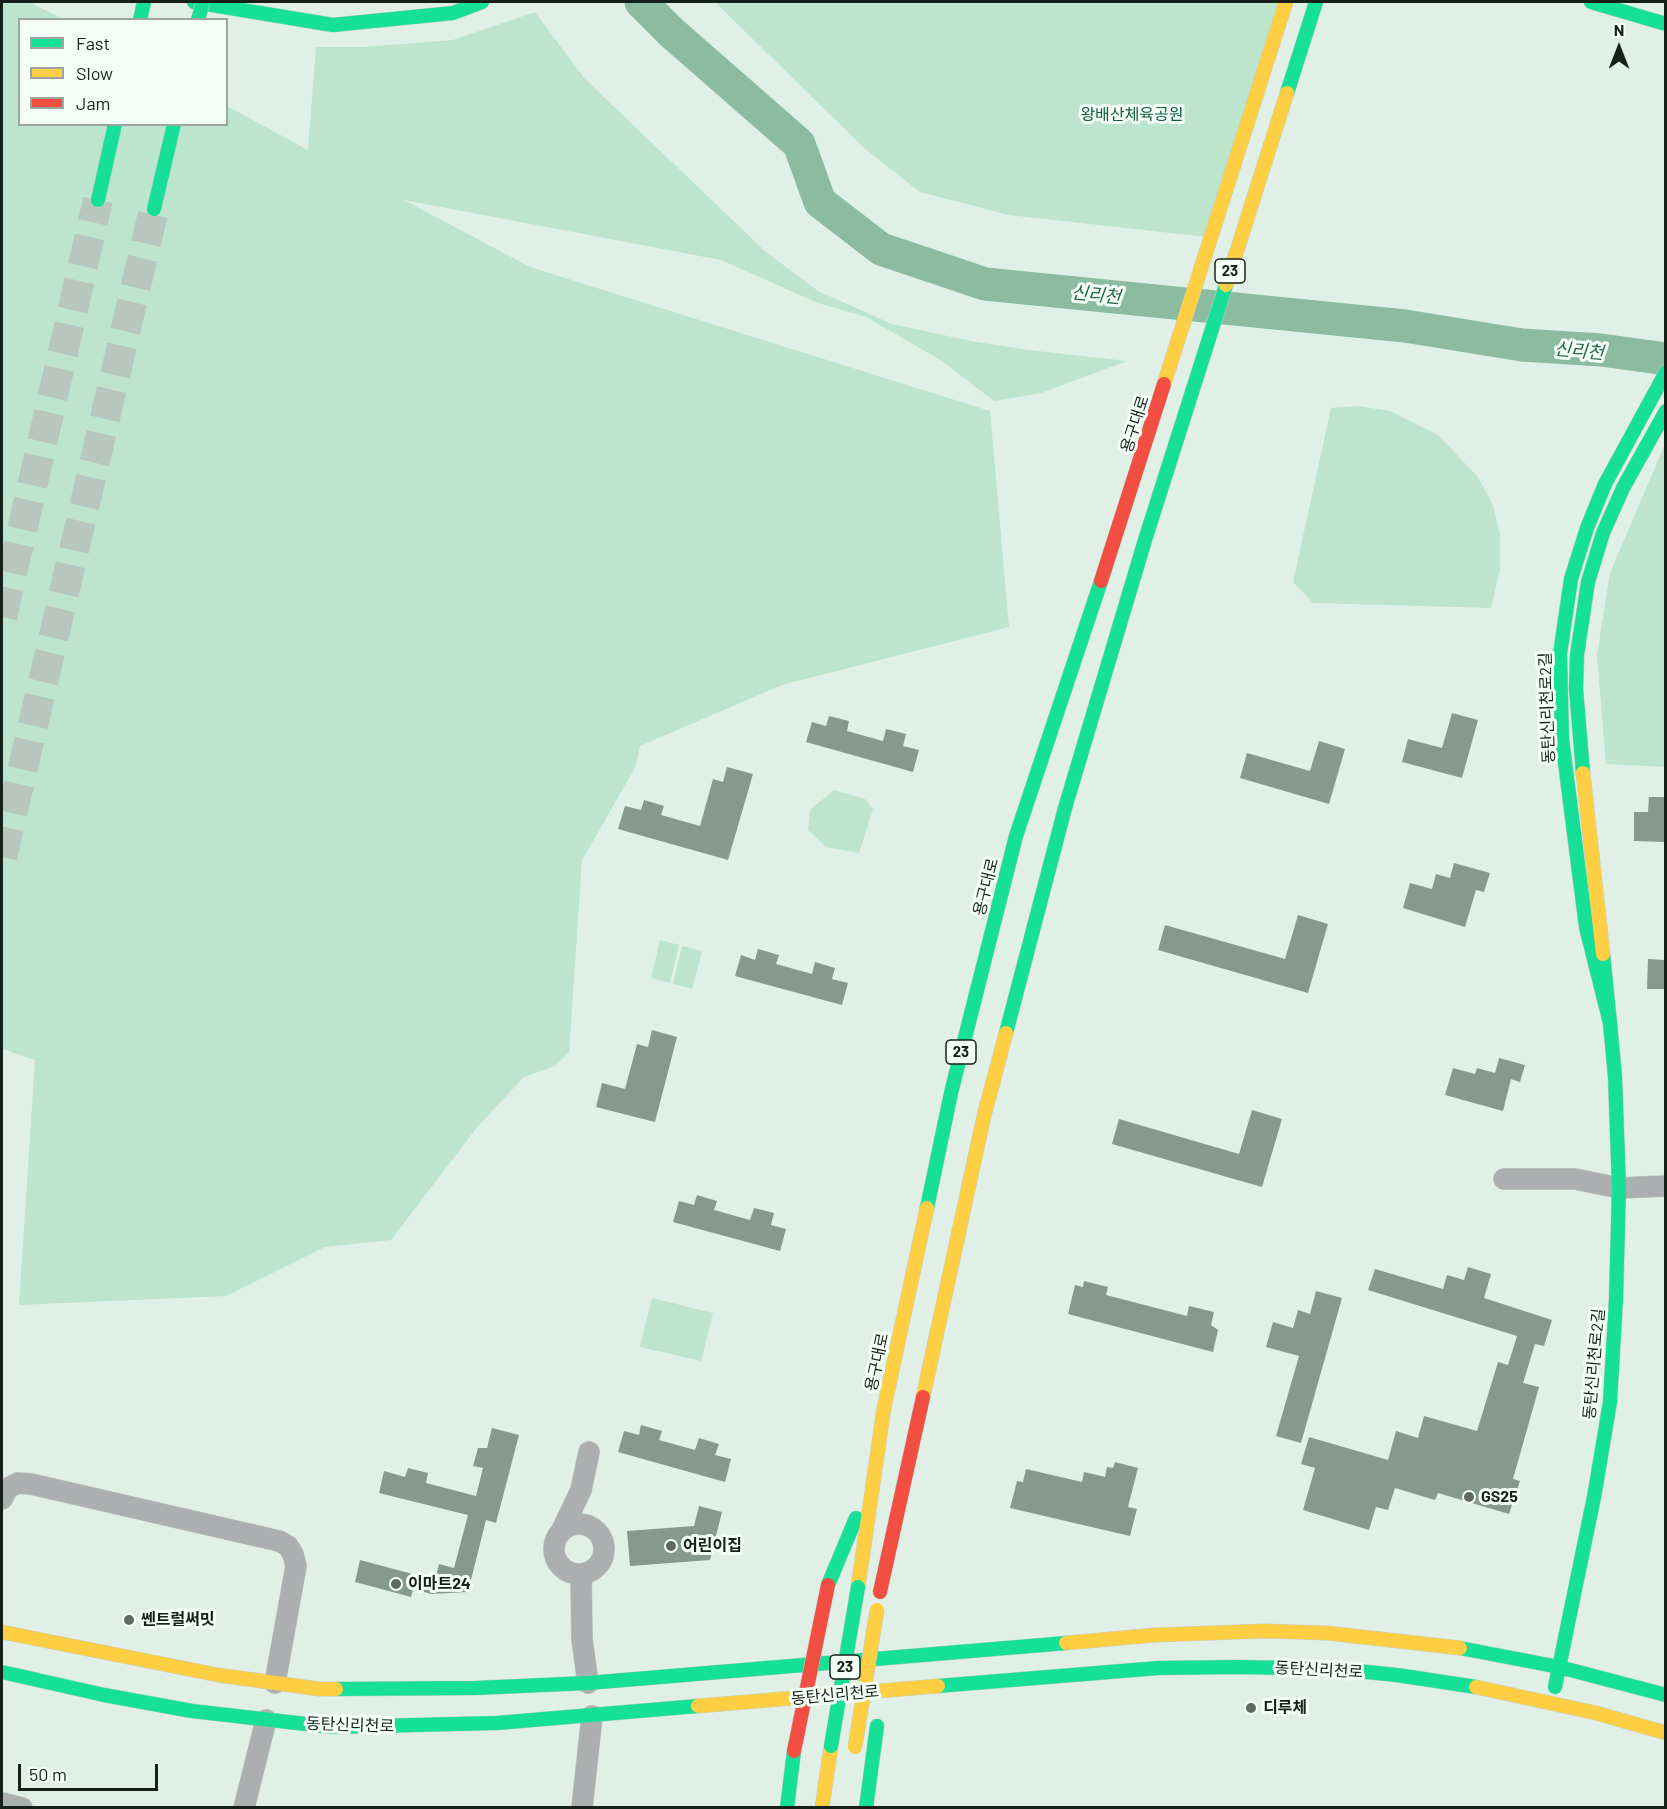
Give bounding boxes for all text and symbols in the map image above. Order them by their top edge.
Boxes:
legend [18,18,228,126]
north arrow [1589,18,1649,78]
text: N [1614,20,1624,39]
text: Fast [76,32,110,54]
text: Slow [76,62,113,84]
text: Jam [76,92,110,114]
park label: 왕배산체육공원 [1080,105,1184,125]
road number: 23 [1215,259,1245,283]
water label: 신리천 [1070,282,1122,308]
water label: 신리천 [1553,338,1605,364]
street label: 용구대로 [1117,393,1153,455]
street label: 동탄신리천로2길 [1535,652,1559,764]
street label: 용구대로 [970,856,1002,918]
road number: 23 [946,1040,976,1064]
street label: 동탄신리천로2길 [1580,1308,1608,1420]
street label: 용구대로 [861,1331,893,1393]
place label: GS25 [1481,1487,1518,1507]
marker: GS25 [1462,1490,1476,1504]
place label: 어린이집 [683,1536,742,1556]
marker: 어린이집 [664,1539,678,1553]
place label: 이마트24 [408,1574,471,1594]
marker: 이마트24 [389,1577,403,1591]
place label: 쎈트럴써밋 [141,1610,215,1630]
marker: 쎈트럴써밋 [122,1613,136,1627]
road number: 23 [830,1655,860,1679]
street label: 동탄신리천로 [1274,1658,1364,1682]
street label: 동탄신리천로 [790,1682,880,1708]
place label: 디루체 [1263,1698,1307,1718]
marker: 디루체 [1244,1701,1258,1715]
street label: 동탄신리천로 [306,1714,394,1736]
scale bar [21,1752,160,1790]
text: 50 m [29,1763,67,1785]

